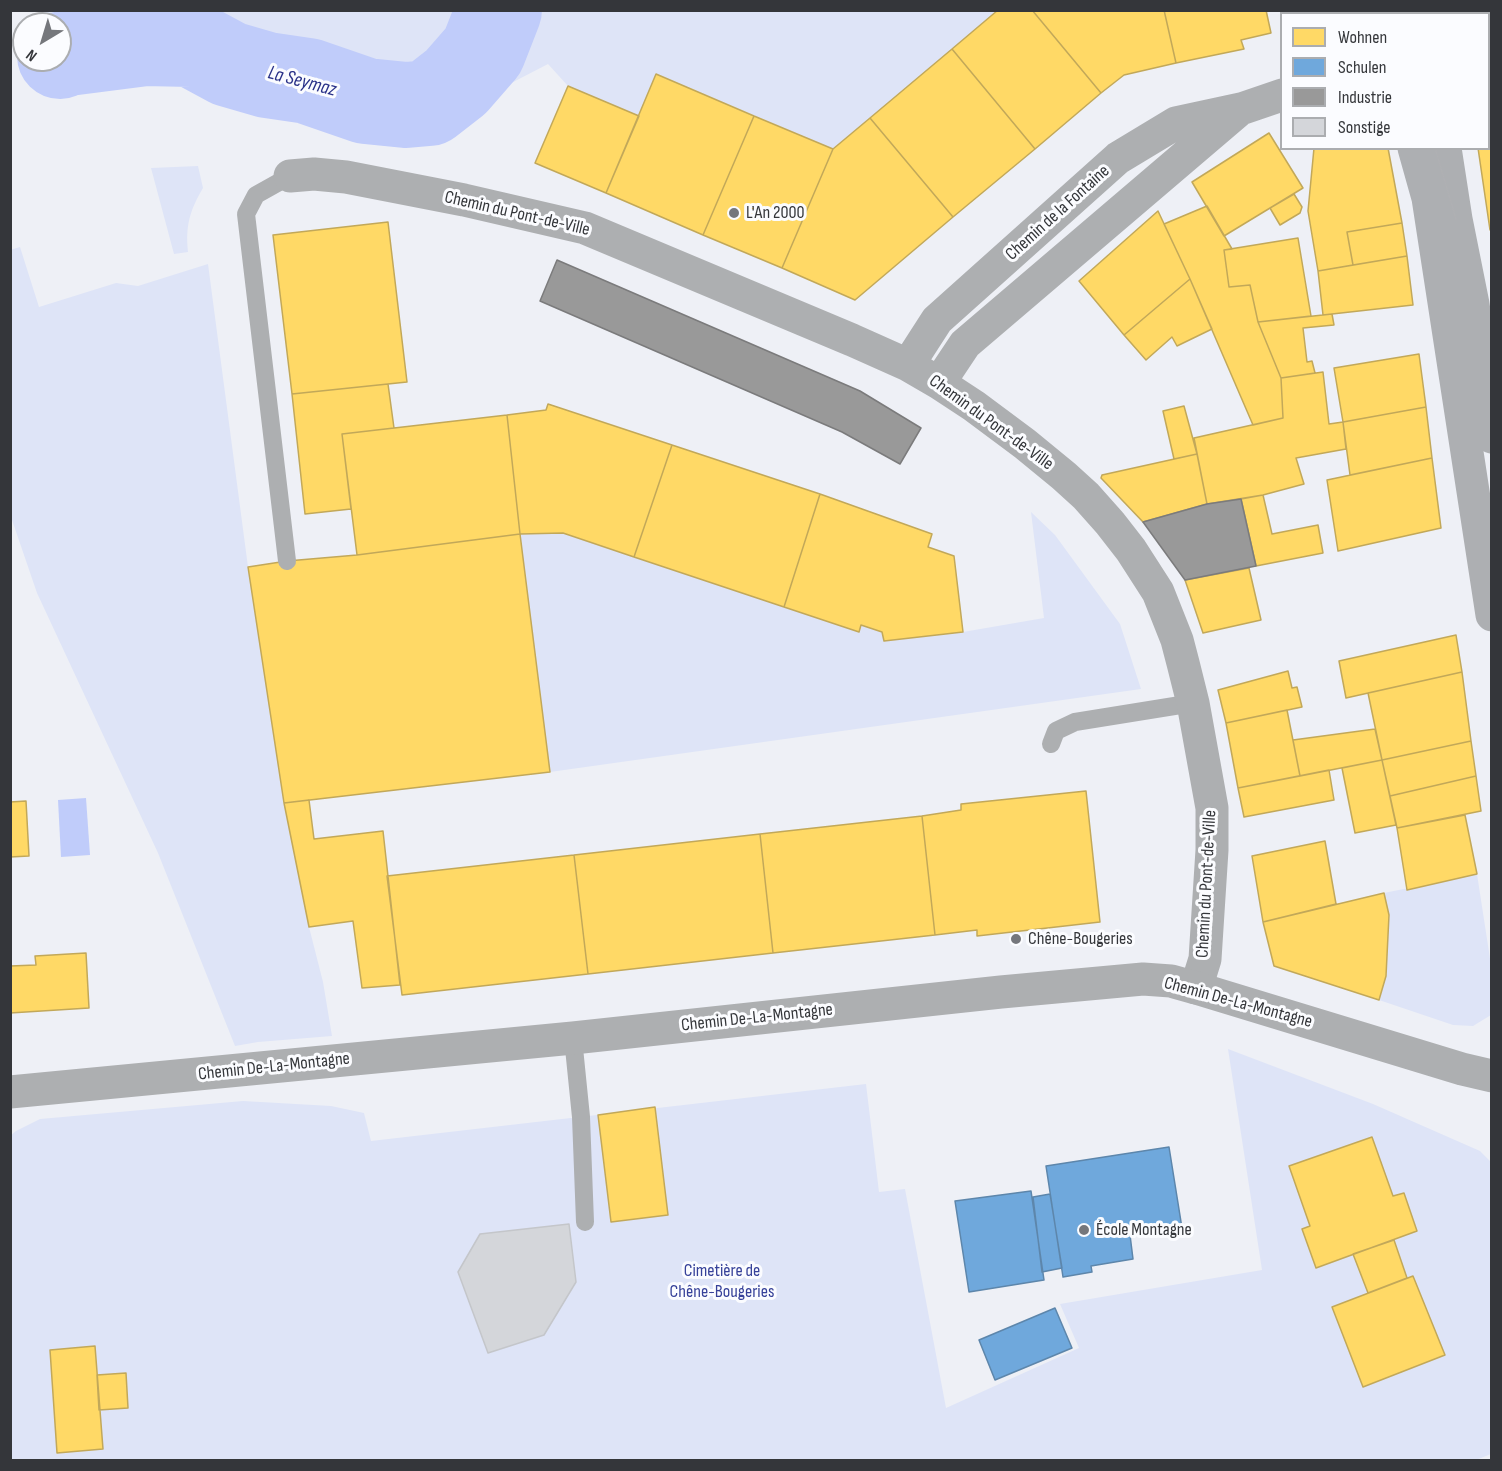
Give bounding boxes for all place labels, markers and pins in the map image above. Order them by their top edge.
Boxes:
place label: L'An 2000 [746,202,805,224]
marker: L'An 2000 [727,206,741,220]
place label: Chêne-Bougeries [1028,928,1133,950]
marker: Chêne-Bougeries [1009,932,1023,946]
place label: École Montagne [1096,1219,1192,1241]
marker: École Montagne [1077,1223,1091,1237]

